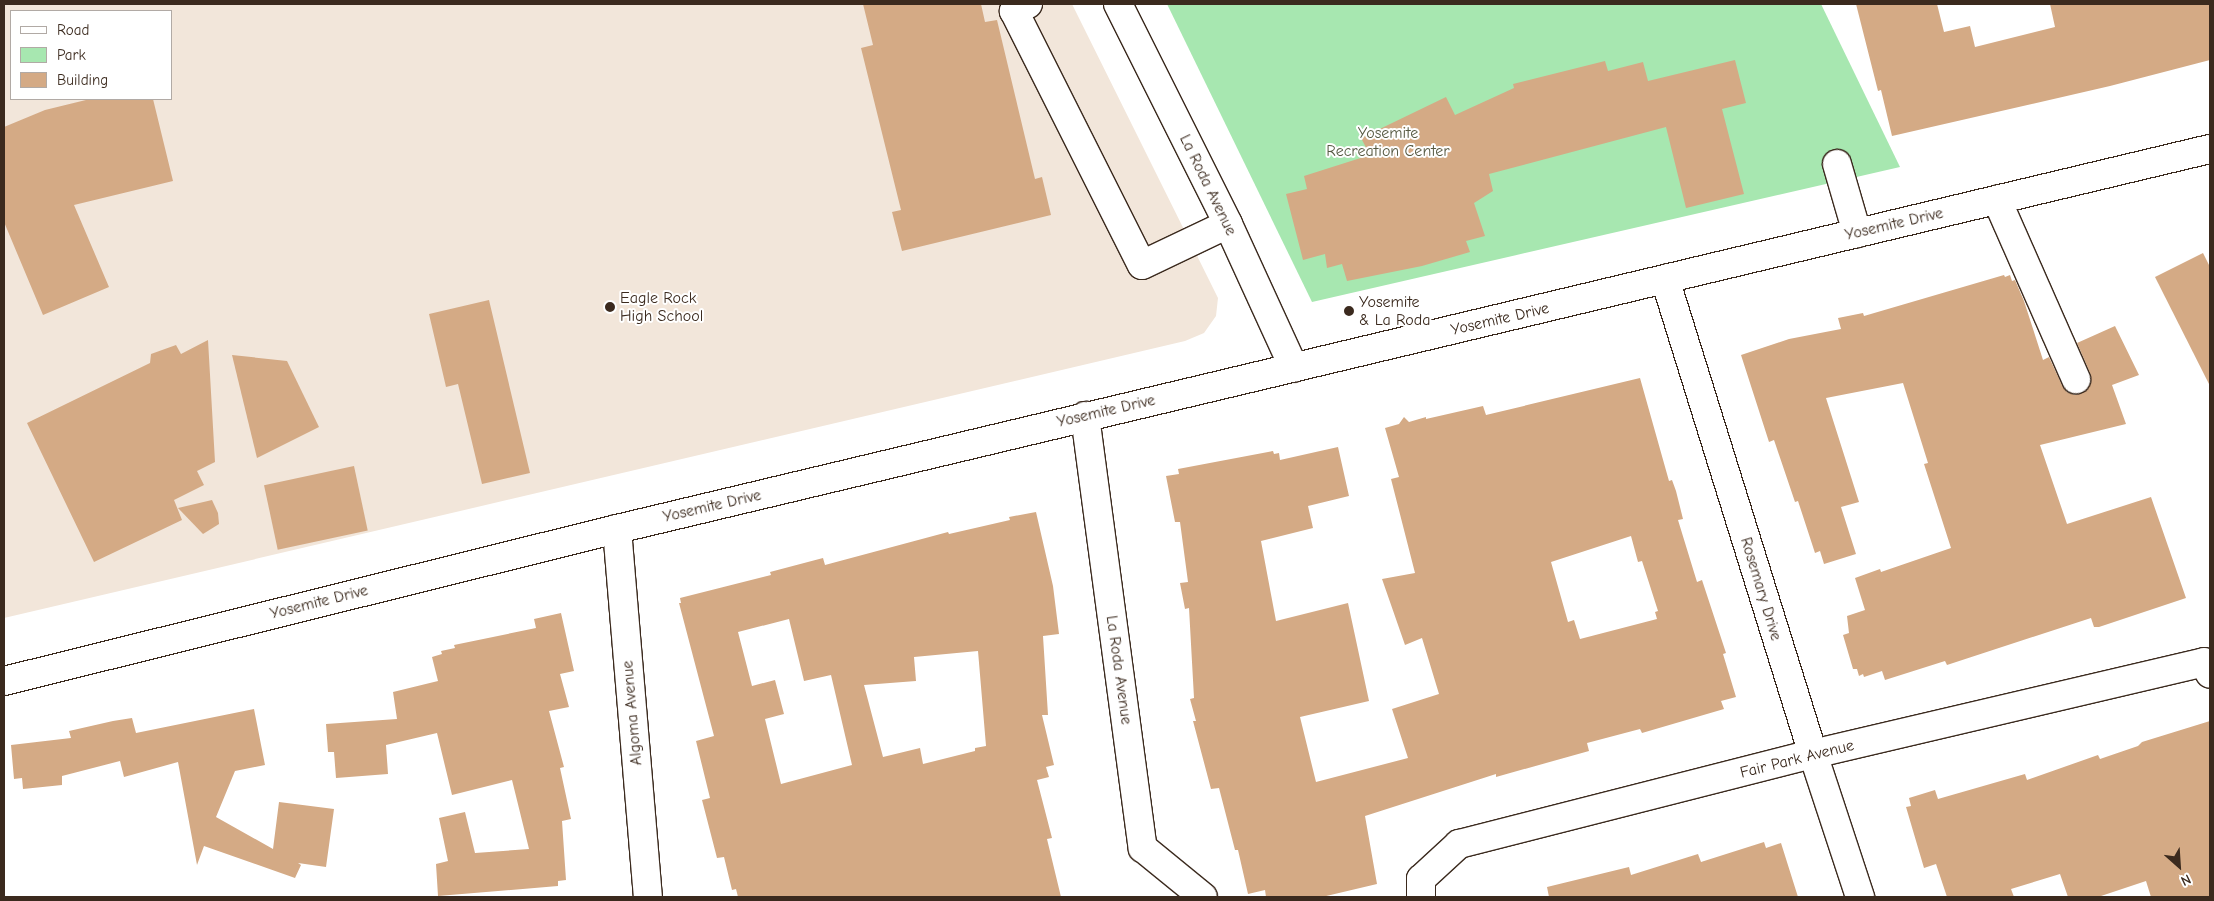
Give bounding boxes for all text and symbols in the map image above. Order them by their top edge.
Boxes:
legend [10,10,172,100]
text: Road [57,21,89,39]
text: Park [57,46,86,64]
text: Building [57,71,108,89]
park label: Yosemite Recreation Center [1326,123,1450,161]
street label: La Roda Avenue [1175,131,1241,239]
street label: Yosemite Drive [1843,203,1945,245]
place label: Eagle Rock High School [620,288,703,326]
place label: Yosemite & La Roda [1359,292,1431,330]
street label: Yosemite Drive [1449,298,1551,340]
marker: Eagle Rock High School [604,301,616,313]
marker: Yosemite & La Roda [1343,305,1355,317]
street label: Yosemite Drive [1055,390,1157,432]
street label: Yosemite Drive [661,485,763,527]
street label: Rosemary Drive [1736,535,1786,643]
street label: Yosemite Drive [268,581,370,623]
street label: La Roda Avenue [1102,614,1136,726]
street label: Algoma Avenue [618,660,646,766]
street label: Fair Park Avenue [1738,736,1856,782]
north arrow [2154,841,2204,891]
text: N [2178,870,2194,890]

